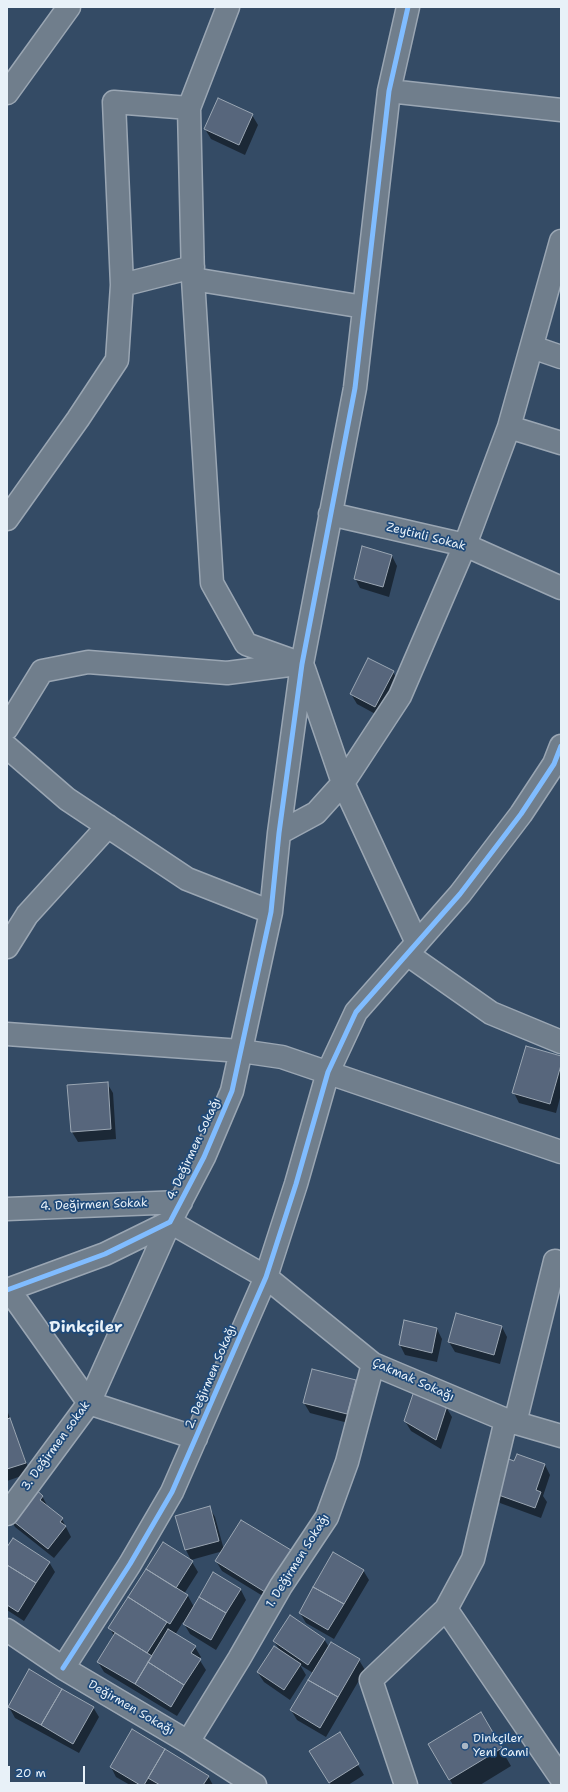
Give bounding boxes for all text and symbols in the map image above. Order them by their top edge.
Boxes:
street label: Zeytinli Sokak [385,520,467,554]
street label: 4. Değirmen Sokağı [164,1096,224,1202]
street label: 4. Değirmen Sokak [40,1196,148,1214]
district label: Dinkçiler [49,1318,123,1338]
street label: 2. Değirmen Sokağı [183,1323,239,1431]
street label: Çakmak Sokağı [370,1355,456,1405]
street label: 3. Değirmen sokak [19,1398,93,1494]
street label: 1. Değirmen Sokağı [263,1511,333,1611]
street label: Değirmen Sokağı [86,1678,176,1738]
place label: Dinkçiler Yeni Cami [473,1732,529,1760]
marker: Dinkçiler Yeni Cami [460,1741,470,1751]
scale bar [10,1758,87,1784]
text: 20 m [15,1765,46,1781]

